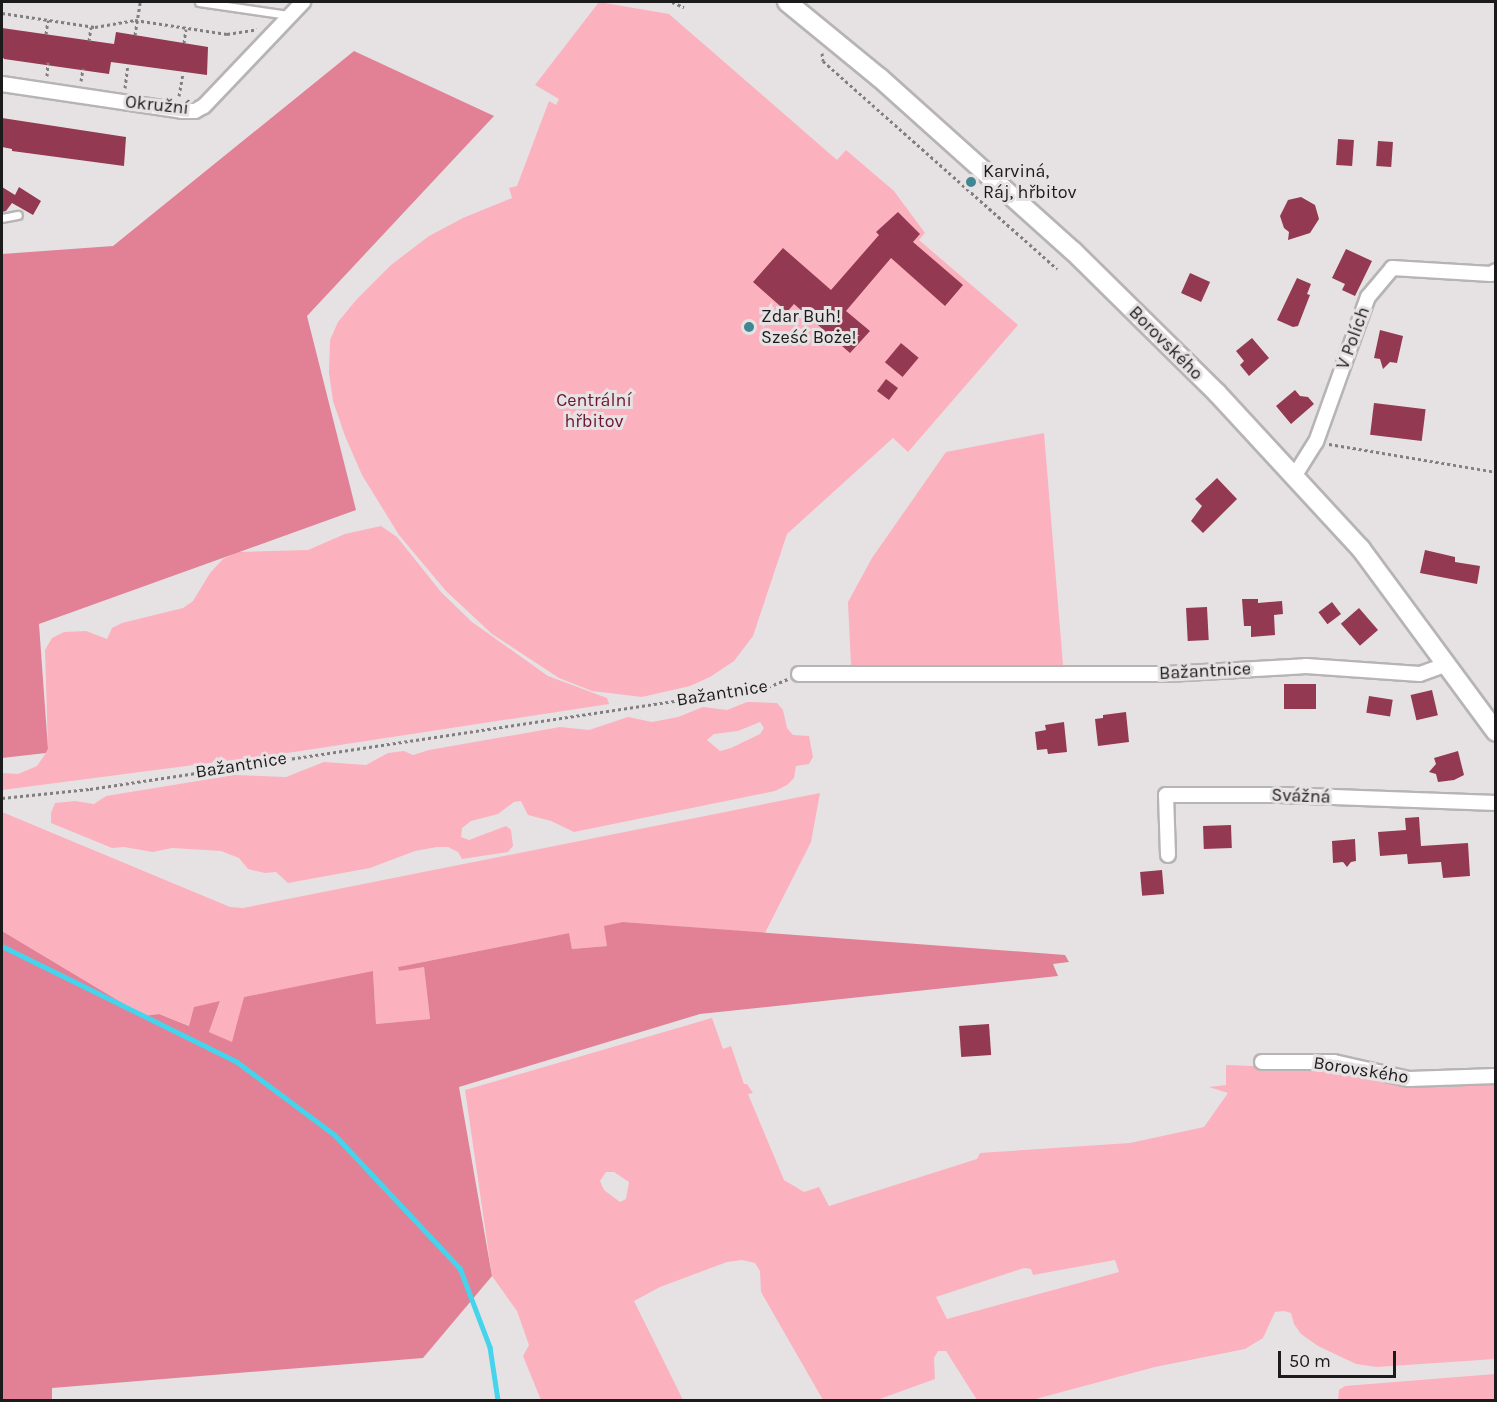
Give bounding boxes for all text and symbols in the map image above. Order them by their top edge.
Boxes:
street label: Okružní [124,91,190,119]
place label: Karviná, Ráj, hřbitov [983,161,1077,204]
marker: Karviná, Ráj, hřbitov [964,175,978,189]
street label: Borovského [1124,301,1208,385]
street label: V Polích [1332,304,1374,372]
place label: Zdar Buh! Sześć Boże! [761,306,856,348]
marker: Zdar Buh! Sześć Boże! [742,320,756,334]
park label: Centrální hřbitov [556,390,632,432]
street label: Bažantnice [1159,658,1251,684]
street label: Bažantnice [675,675,769,711]
street label: Bažantnice [194,747,288,783]
street label: Svážná [1271,784,1331,808]
street label: Borovského [1312,1052,1410,1088]
scale bar [1281,1339,1400,1377]
text: 50 m [1289,1350,1331,1372]

